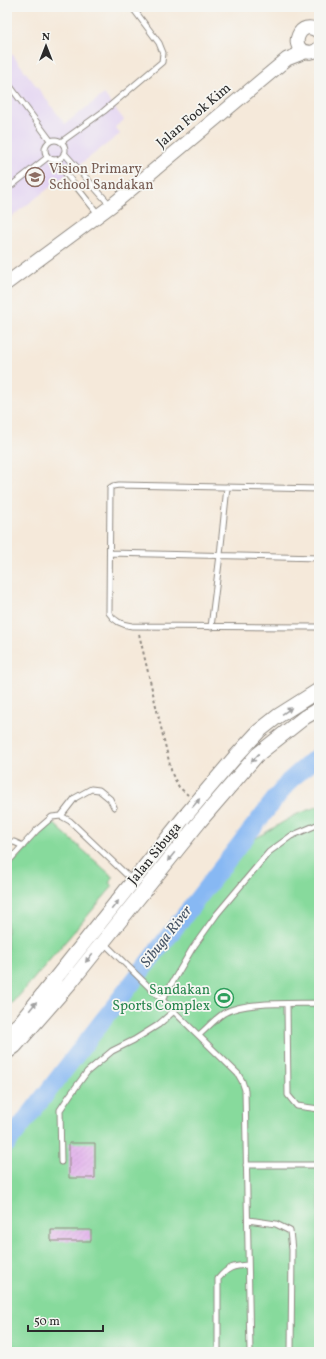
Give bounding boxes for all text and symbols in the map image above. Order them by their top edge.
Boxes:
north arrow [26,26,66,66]
text: N [42,30,50,45]
street label: Jalan Fook Kim [153,79,235,153]
place label: Vision Primary School Sandakan [49,160,154,195]
school or university icon: Vision Primary School Sandakan [24,166,46,188]
one-way arrow [282,707,292,715]
one-way arrow [250,753,260,763]
one-way arrow [192,798,201,809]
street label: Jalan Sibuga [124,819,186,889]
one-way arrow [167,852,175,863]
one-way arrow [110,899,119,910]
water label: Sibuga River [136,901,198,972]
one-way arrow [85,953,94,964]
place label: Sandakan Sports Complex [112,981,210,1016]
sports icon: Sandakan Sports Complex [213,987,235,1009]
one-way arrow [29,1000,38,1011]
scale bar [28,1307,103,1333]
text: 50 m [34,1314,60,1330]

